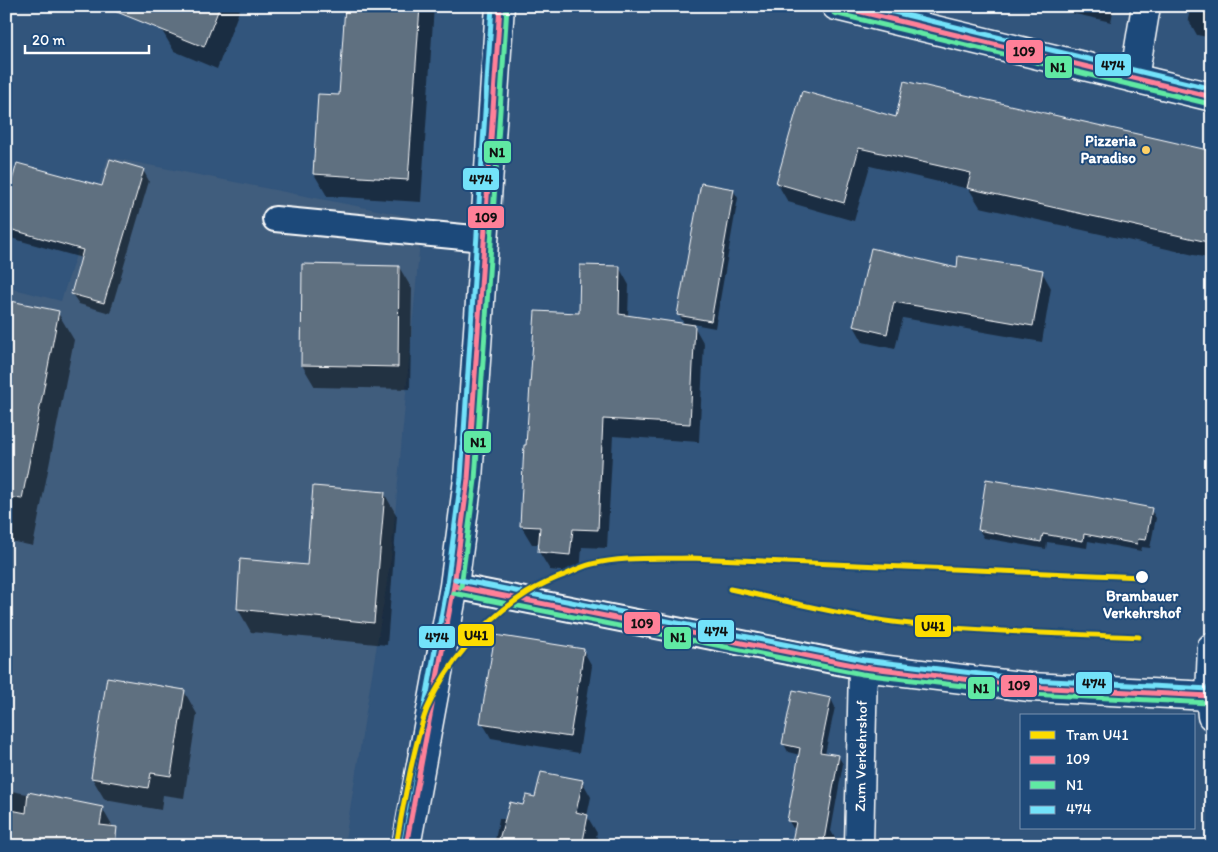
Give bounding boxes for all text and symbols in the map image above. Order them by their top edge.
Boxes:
scale bar [25,22,149,54]
text: 20 m [32,31,66,49]
line badge: 109 [1005,39,1044,64]
text: 109 [1013,43,1035,60]
line badge: 474 [1094,53,1132,77]
line badge: N1 [1044,55,1073,79]
text: 474 [1101,57,1125,74]
text: N1 [1050,59,1066,76]
place label: Pizzeria Paradiso [1080,132,1136,167]
line badge: N1 [483,140,512,164]
text: N1 [489,144,505,161]
marker: Pizzeria Paradiso [1140,144,1152,156]
line badge: 474 [462,167,500,191]
text: 474 [469,171,493,188]
line badge: 109 [467,205,505,229]
text: 109 [475,209,497,226]
line badge: N1 [463,430,492,454]
text: N1 [470,434,486,451]
marker: Brambauer Verkehrshof [1134,569,1150,585]
place label: Brambauer Verkehrshof [1103,587,1181,622]
line badge: 109 [623,611,661,635]
line badge: U41 [914,614,952,638]
text: 109 [631,615,653,632]
text: U41 [921,618,946,635]
line badge: 474 [697,619,735,643]
line badge: U41 [457,623,495,647]
text: 474 [704,623,728,640]
line badge: 474 [418,625,456,649]
line badge: N1 [663,626,692,650]
text: U41 [464,627,489,644]
text: 474 [425,629,449,646]
text: N1 [670,629,686,646]
line badge: 474 [1075,671,1113,695]
line badge: 109 [1000,674,1038,698]
text: 474 [1082,675,1106,692]
line badge: N1 [967,676,996,700]
text: 109 [1008,677,1030,694]
text: N1 [973,680,989,697]
street label: Zum Verkehrshof [851,700,871,812]
legend [1020,714,1196,830]
text: Tram U41 [1066,726,1129,744]
text: 109 [1066,750,1090,768]
text: N1 [1066,776,1083,794]
text: 474 [1066,800,1091,818]

